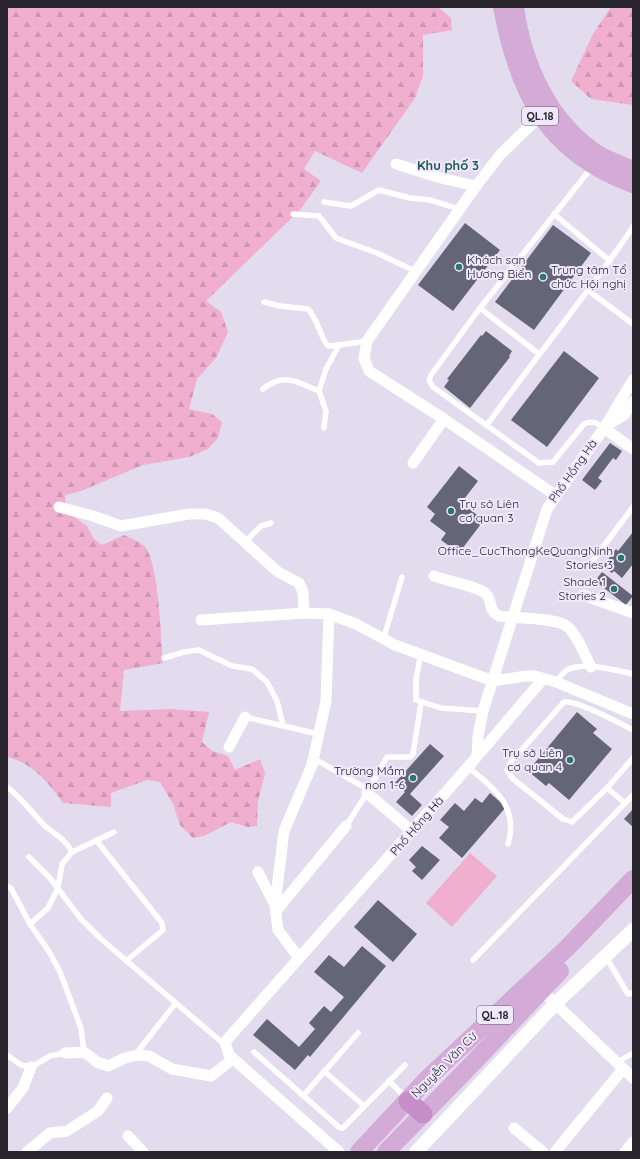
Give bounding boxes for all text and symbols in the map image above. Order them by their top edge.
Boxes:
road number: QL.18 [522,107,558,125]
district label: Khu phố 3 [417,157,479,173]
place label: Khách sạn Hương Biển [467,252,532,281]
marker: Khách sạn Hương Biển [454,262,464,272]
place label: Trung tâm Tổ chức Hội nghị [551,262,627,291]
marker: Trung tâm Tổ chức Hội nghị [538,272,548,282]
street label: Phố Hồng Hà [545,436,600,505]
place label: Trụ sở Liên cơ quan 3 [459,496,519,525]
marker: Trụ sở Liên cơ quan 3 [446,506,456,516]
place label: Office_CucThongKeQuangNinh Stories 3 [438,543,613,572]
marker: Office_CucThongKeQuangNinh Stories 3 [616,553,626,563]
place label: Shade 1 Stories 2 [558,574,606,603]
marker: Shade 1 Stories 2 [609,584,619,594]
place label: Trụ sở Liên cơ quan 4 [502,745,562,774]
marker: Trụ sở Liên cơ quan 4 [565,755,575,765]
place label: Trường Mầm non 1-6 [334,763,406,792]
marker: Trường Mầm non 1-6 [408,773,418,783]
street label: Phố Hồng Hà [387,793,447,859]
road number: QL.18 [477,1006,513,1024]
street label: Nguyễn Văn Cừ [408,1028,480,1101]

